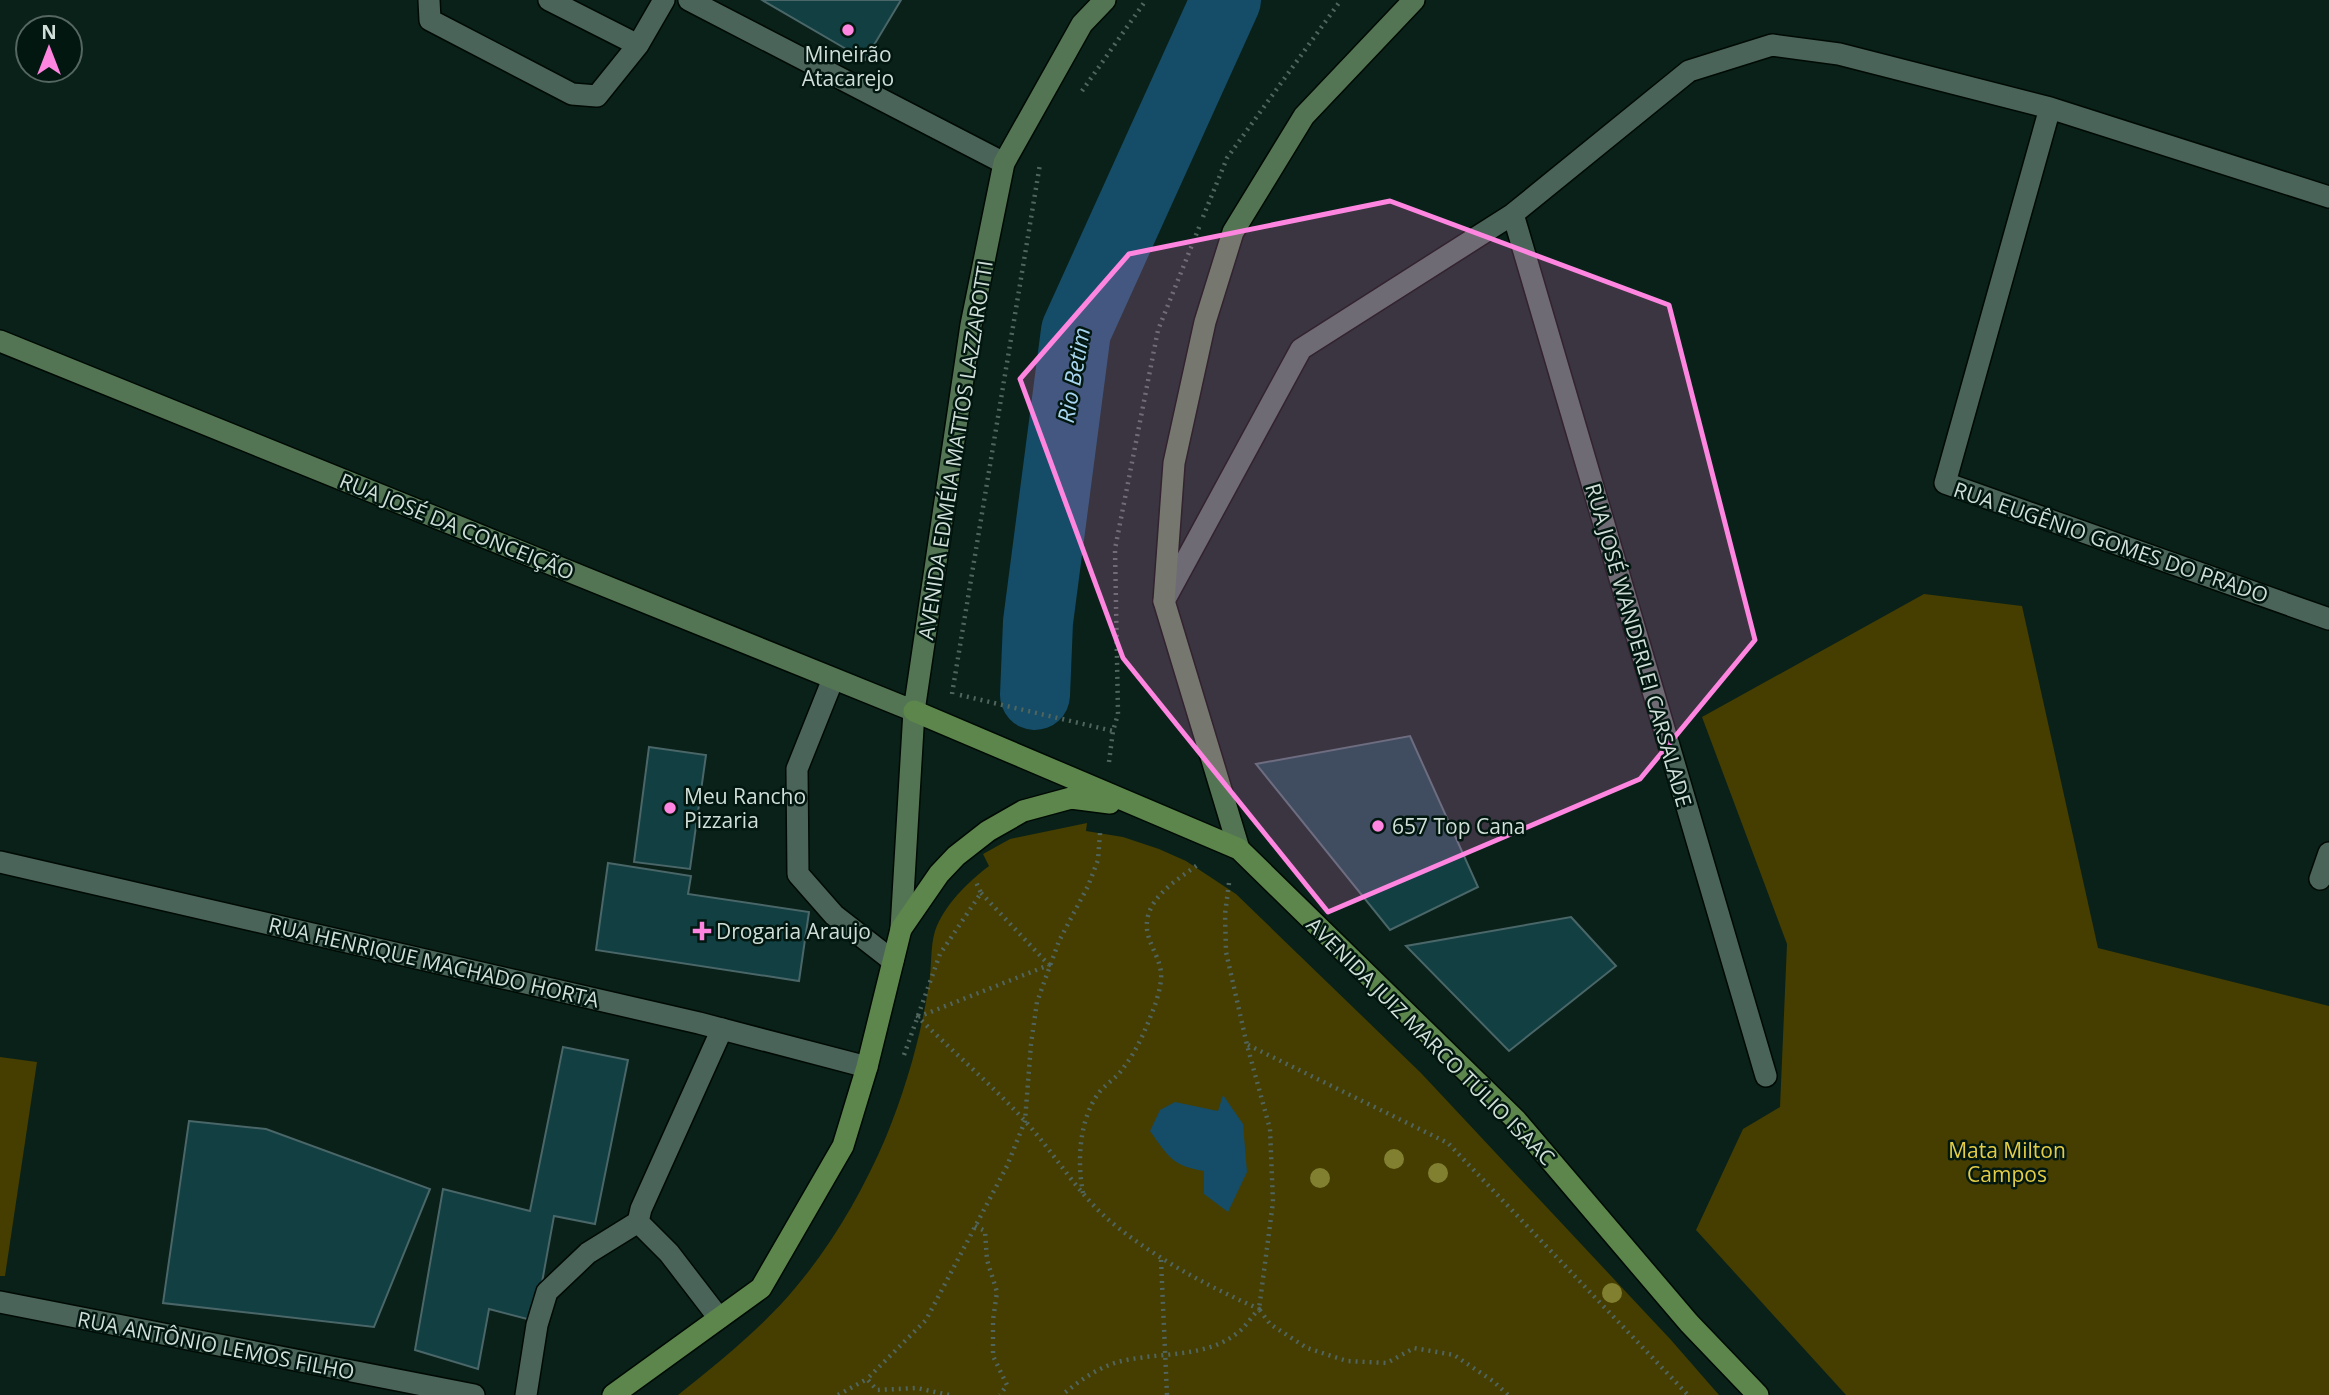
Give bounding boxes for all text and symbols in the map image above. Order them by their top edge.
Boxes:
north arrow [14,14,84,84]
text: N [41,19,57,45]
marker: Mineirão Atacarejo [840,22,856,38]
place label: Mineirão Atacarejo [802,40,894,92]
street label: AVENIDA EDMÉIA MATTOS LAZZAROTTI [911,258,999,642]
water label: Rio Betim [1049,325,1097,425]
street label: RUA JOSÉ DA CONCEIÇÃO [336,466,578,586]
street label: RUA EUGÊNIO GOMES DO PRADO [1950,475,2272,609]
street label: RUA JOSÉ WANDERLEI CARSALADE [1579,480,1699,810]
place label: Meu Rancho Pizzaria [684,782,806,834]
marker: Meu Rancho Pizzaria [662,800,678,816]
place label: 657 Top Cana [1392,812,1525,840]
marker: 657 Top Cana [1370,818,1386,834]
street label: RUA HENRIQUE MACHADO HORTA [266,910,603,1014]
street label: AVENIDA JUIZ MARCO TÚLIO ISAAC [1301,911,1561,1171]
place label: Drogaria Araujo [716,917,871,945]
marker: Drogaria Araujo [694,923,710,939]
park label: Mata Milton Campos [1948,1136,2066,1188]
street label: RUA ANTÔNIO LEMOS FILHO [75,1304,357,1386]

